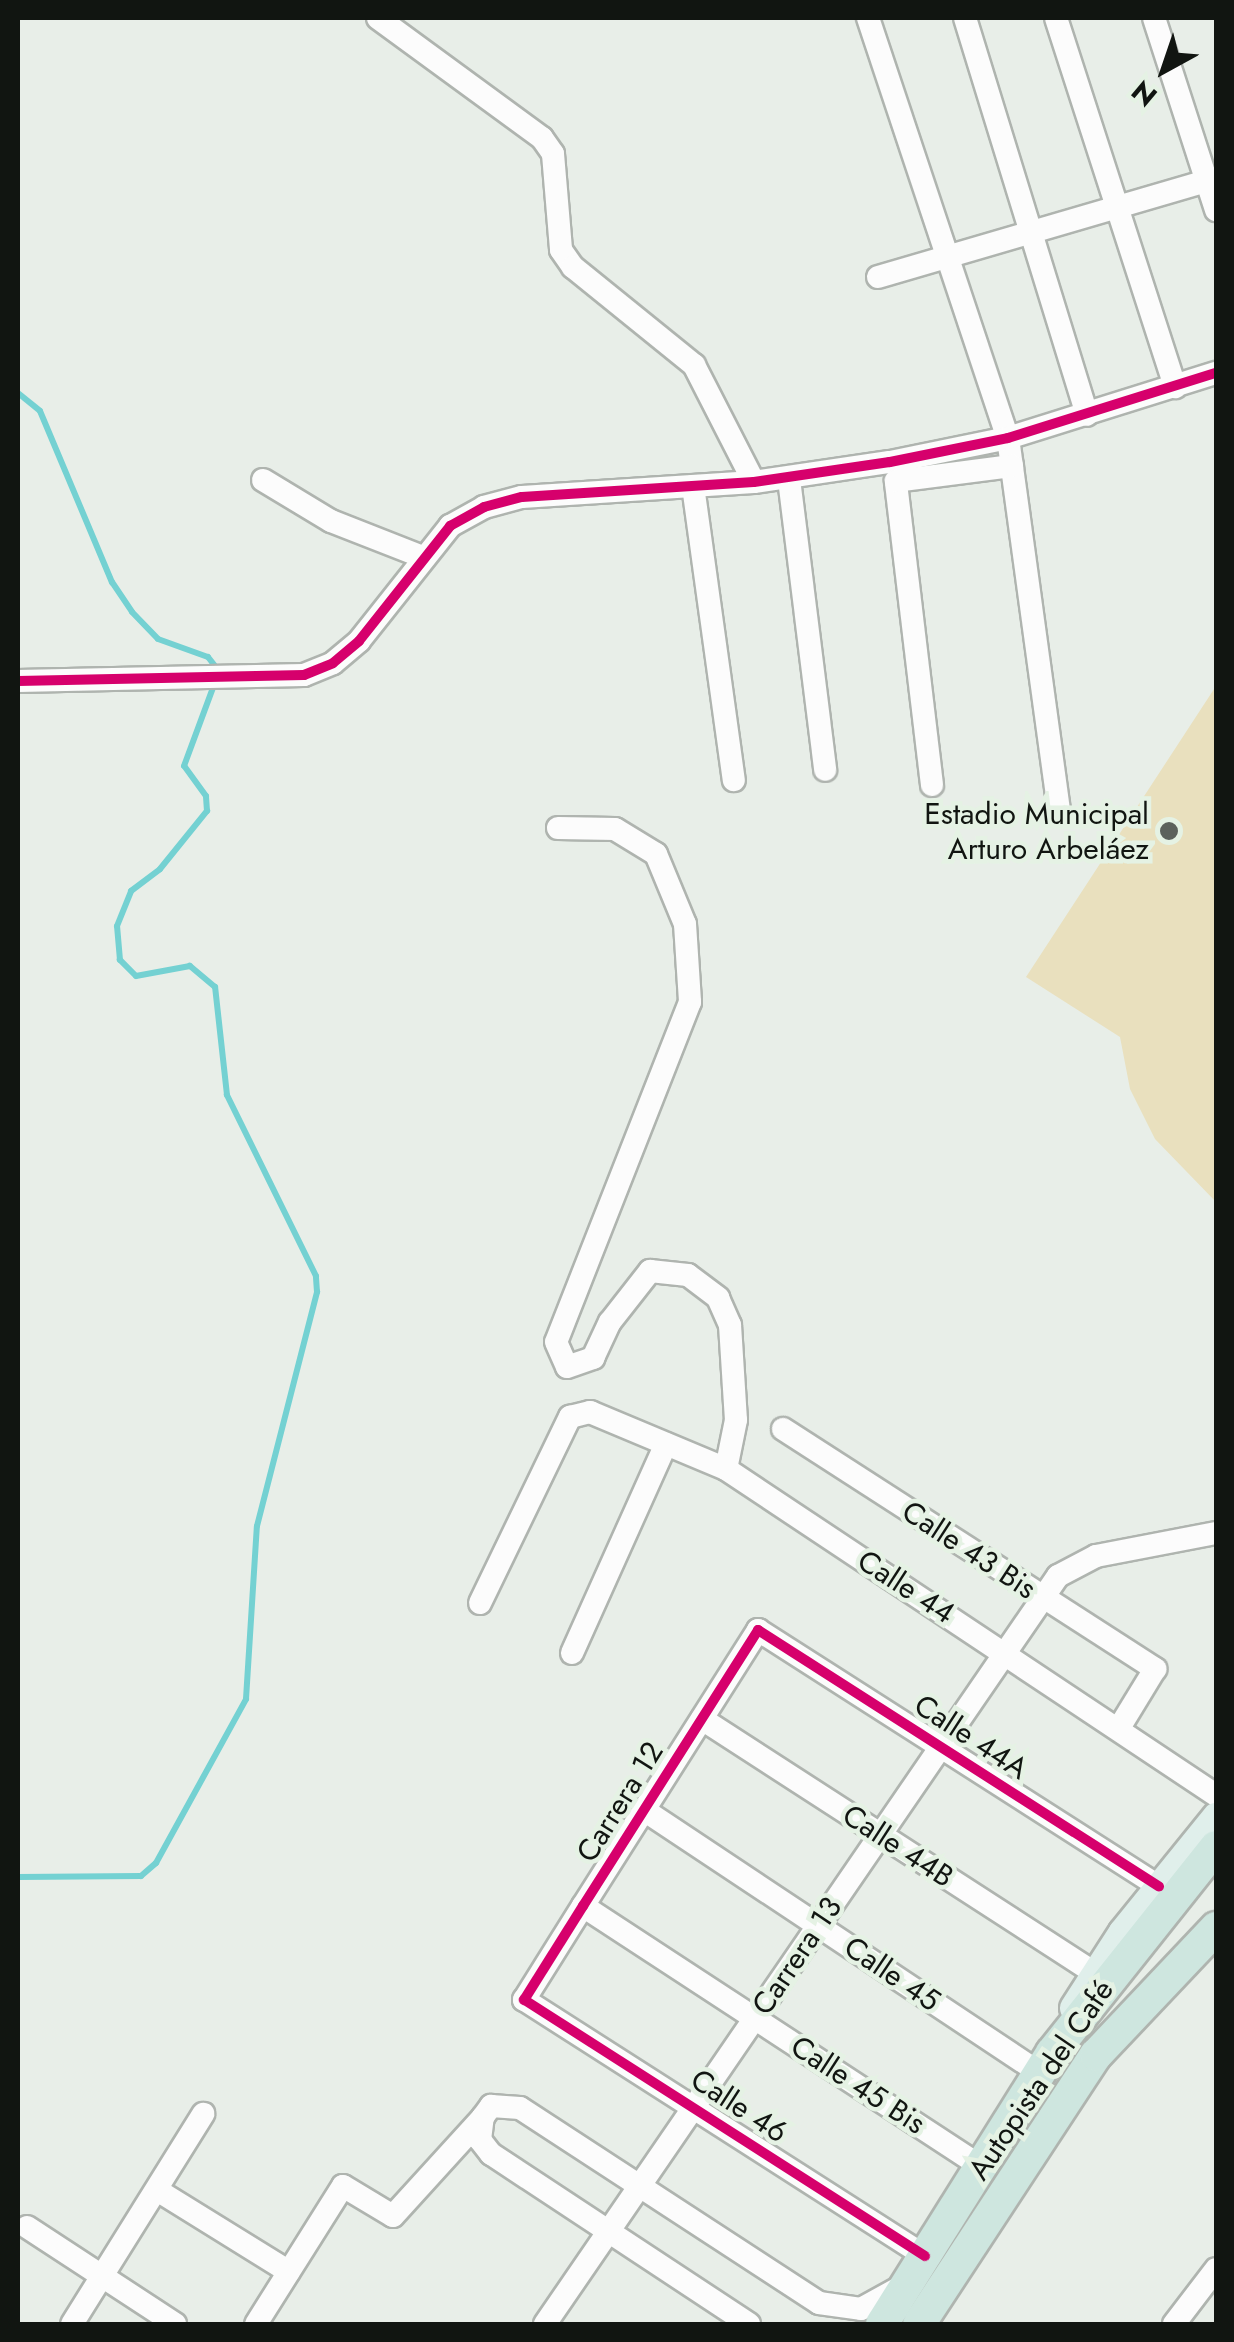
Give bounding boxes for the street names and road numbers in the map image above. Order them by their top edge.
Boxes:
street label: Calle 43 Bis [895,1493,1043,1607]
street label: Calle 44 [851,1542,961,1632]
street label: Calle 44A [908,1687,1034,1787]
street label: Carrera 12 [569,1735,671,1869]
street label: Calle 44B [836,1797,960,1895]
street label: Carrera 13 [745,1890,849,2022]
street label: Calle 45 [837,1929,947,2019]
street label: Autopista del Café [961,1973,1121,2187]
street label: Calle 45 Bis [784,2028,932,2142]
street label: Calle 46 [684,2061,794,2151]

